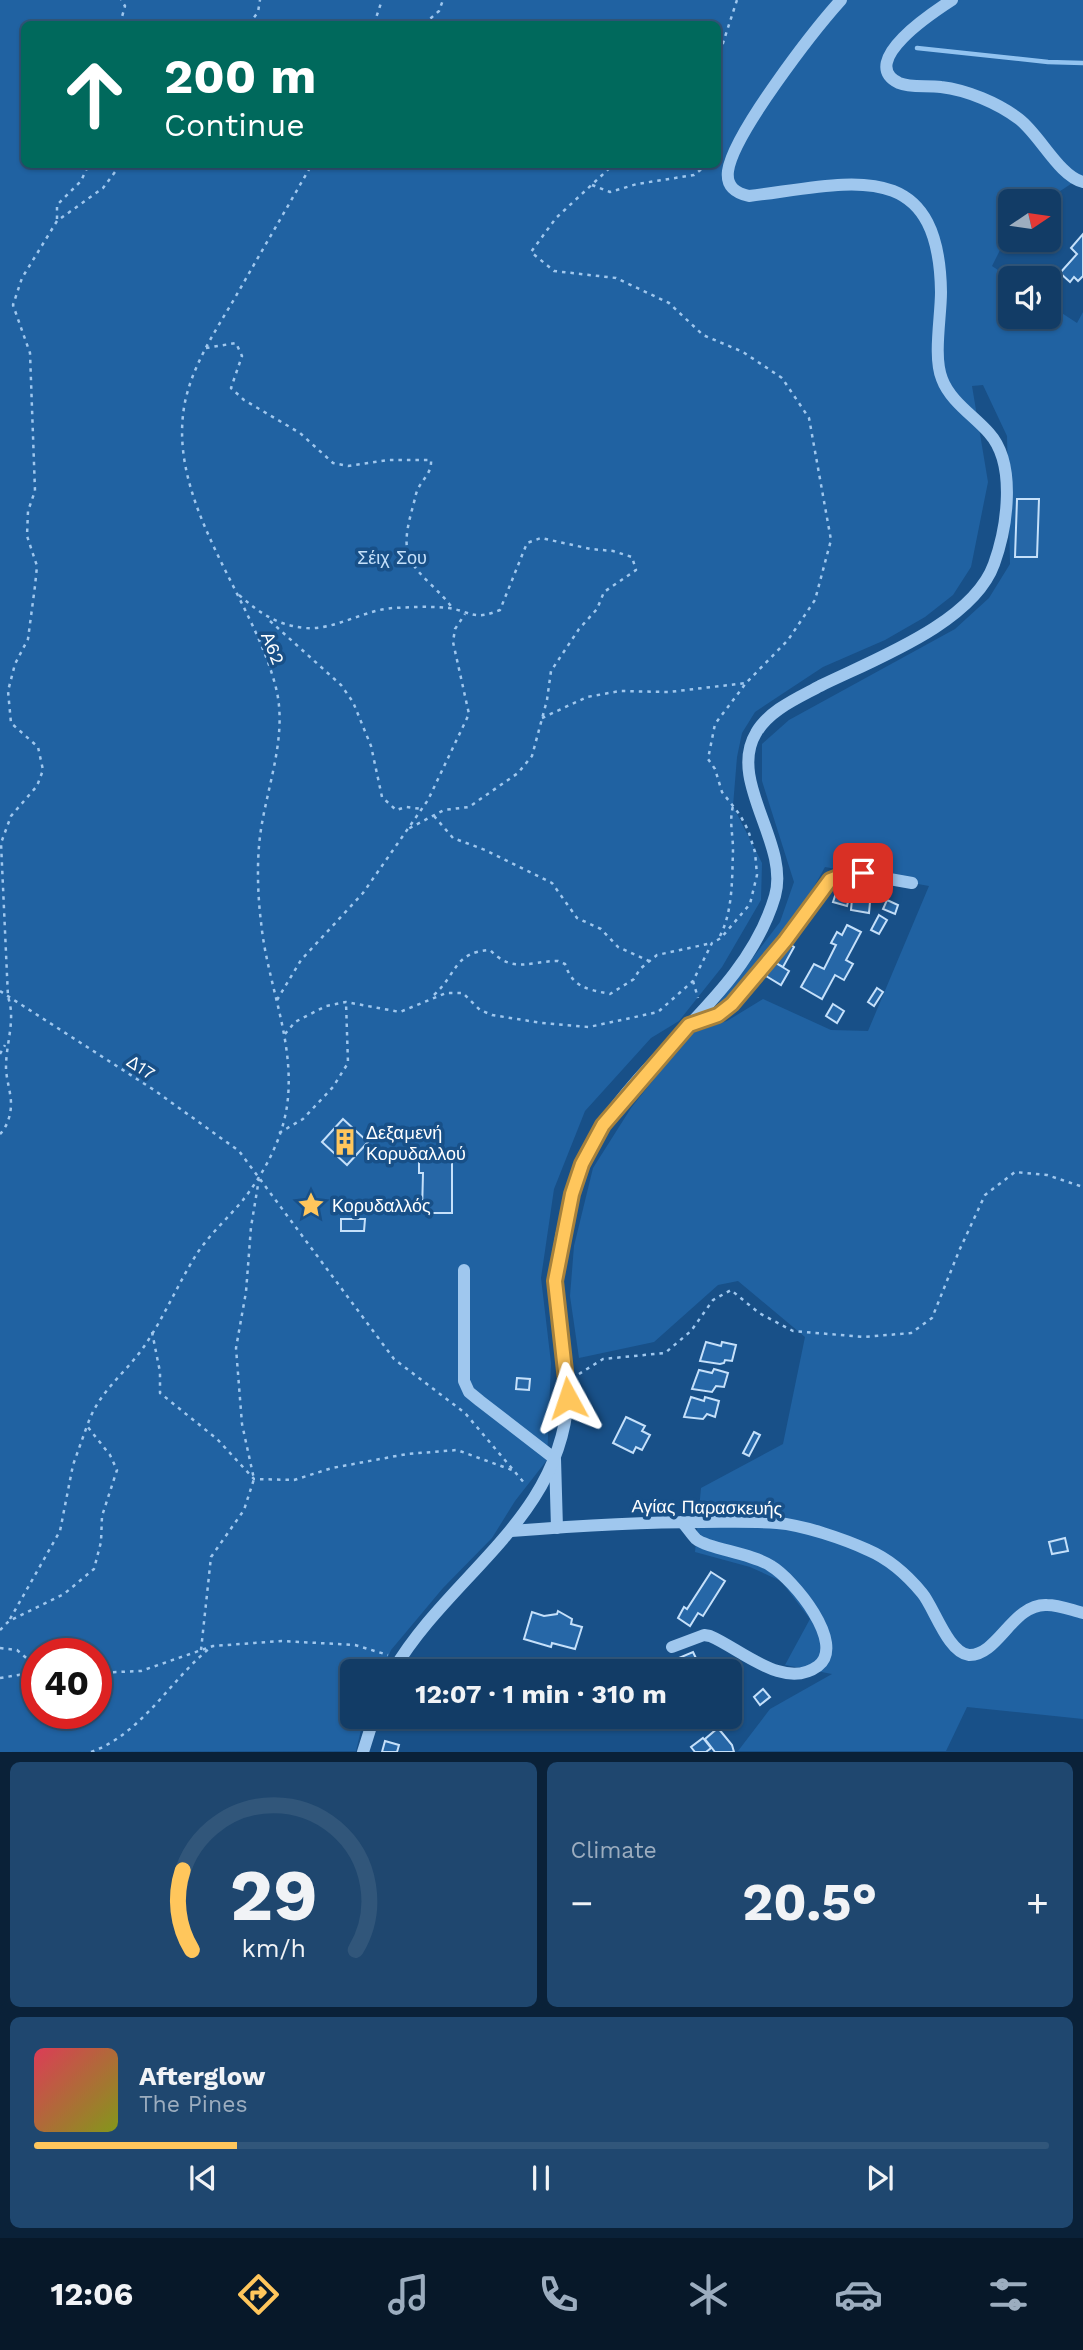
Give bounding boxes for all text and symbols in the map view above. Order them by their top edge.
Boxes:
text: 200 m [164,47,316,105]
icon: ahead [49,49,140,140]
text: Continue [164,106,305,144]
north arrow [998,189,1060,252]
map controls [998,189,1061,329]
button: sound [998,266,1061,329]
park label: Σέιχ Σου [357,547,427,568]
street label: Α62 [257,629,289,667]
pin [833,843,893,903]
icon: arrive [844,854,882,892]
street label: Δ17 [123,1050,159,1084]
place label: Δεξαμενή Κορυδαλλού [366,1122,466,1164]
building icon: Δεξαμενή Κορυδαλλού [330,1127,360,1157]
place icon: Κορυδαλλός [296,1190,326,1220]
place label: Κορυδαλλός [332,1195,431,1216]
position arrow [531,1361,605,1435]
street label: Αγίας Παρασκευής [632,1495,783,1519]
speed limit sign: 40 [21,1638,112,1729]
text: 12:07 · 1 min · 310 m [415,1679,667,1709]
text: Climate [571,1837,657,1864]
text: 29 [229,1853,317,1939]
text: 20.5° [742,1872,877,1933]
text: − [571,1881,593,1925]
text: + [1026,1881,1049,1925]
text: km/h [241,1934,305,1963]
text: Afterglow [139,2061,265,2091]
text: The Pines [139,2091,248,2118]
icon: previous [184,2159,222,2197]
icon: pause [522,2159,560,2197]
icon: next [861,2159,899,2197]
icon: directions [234,2270,283,2319]
icon: music [384,2270,433,2319]
icon: phone [534,2270,583,2319]
icon: climate [684,2270,733,2319]
icon: car [834,2270,883,2319]
icon: filters [984,2270,1033,2319]
text: 12:06 [50,2275,133,2313]

